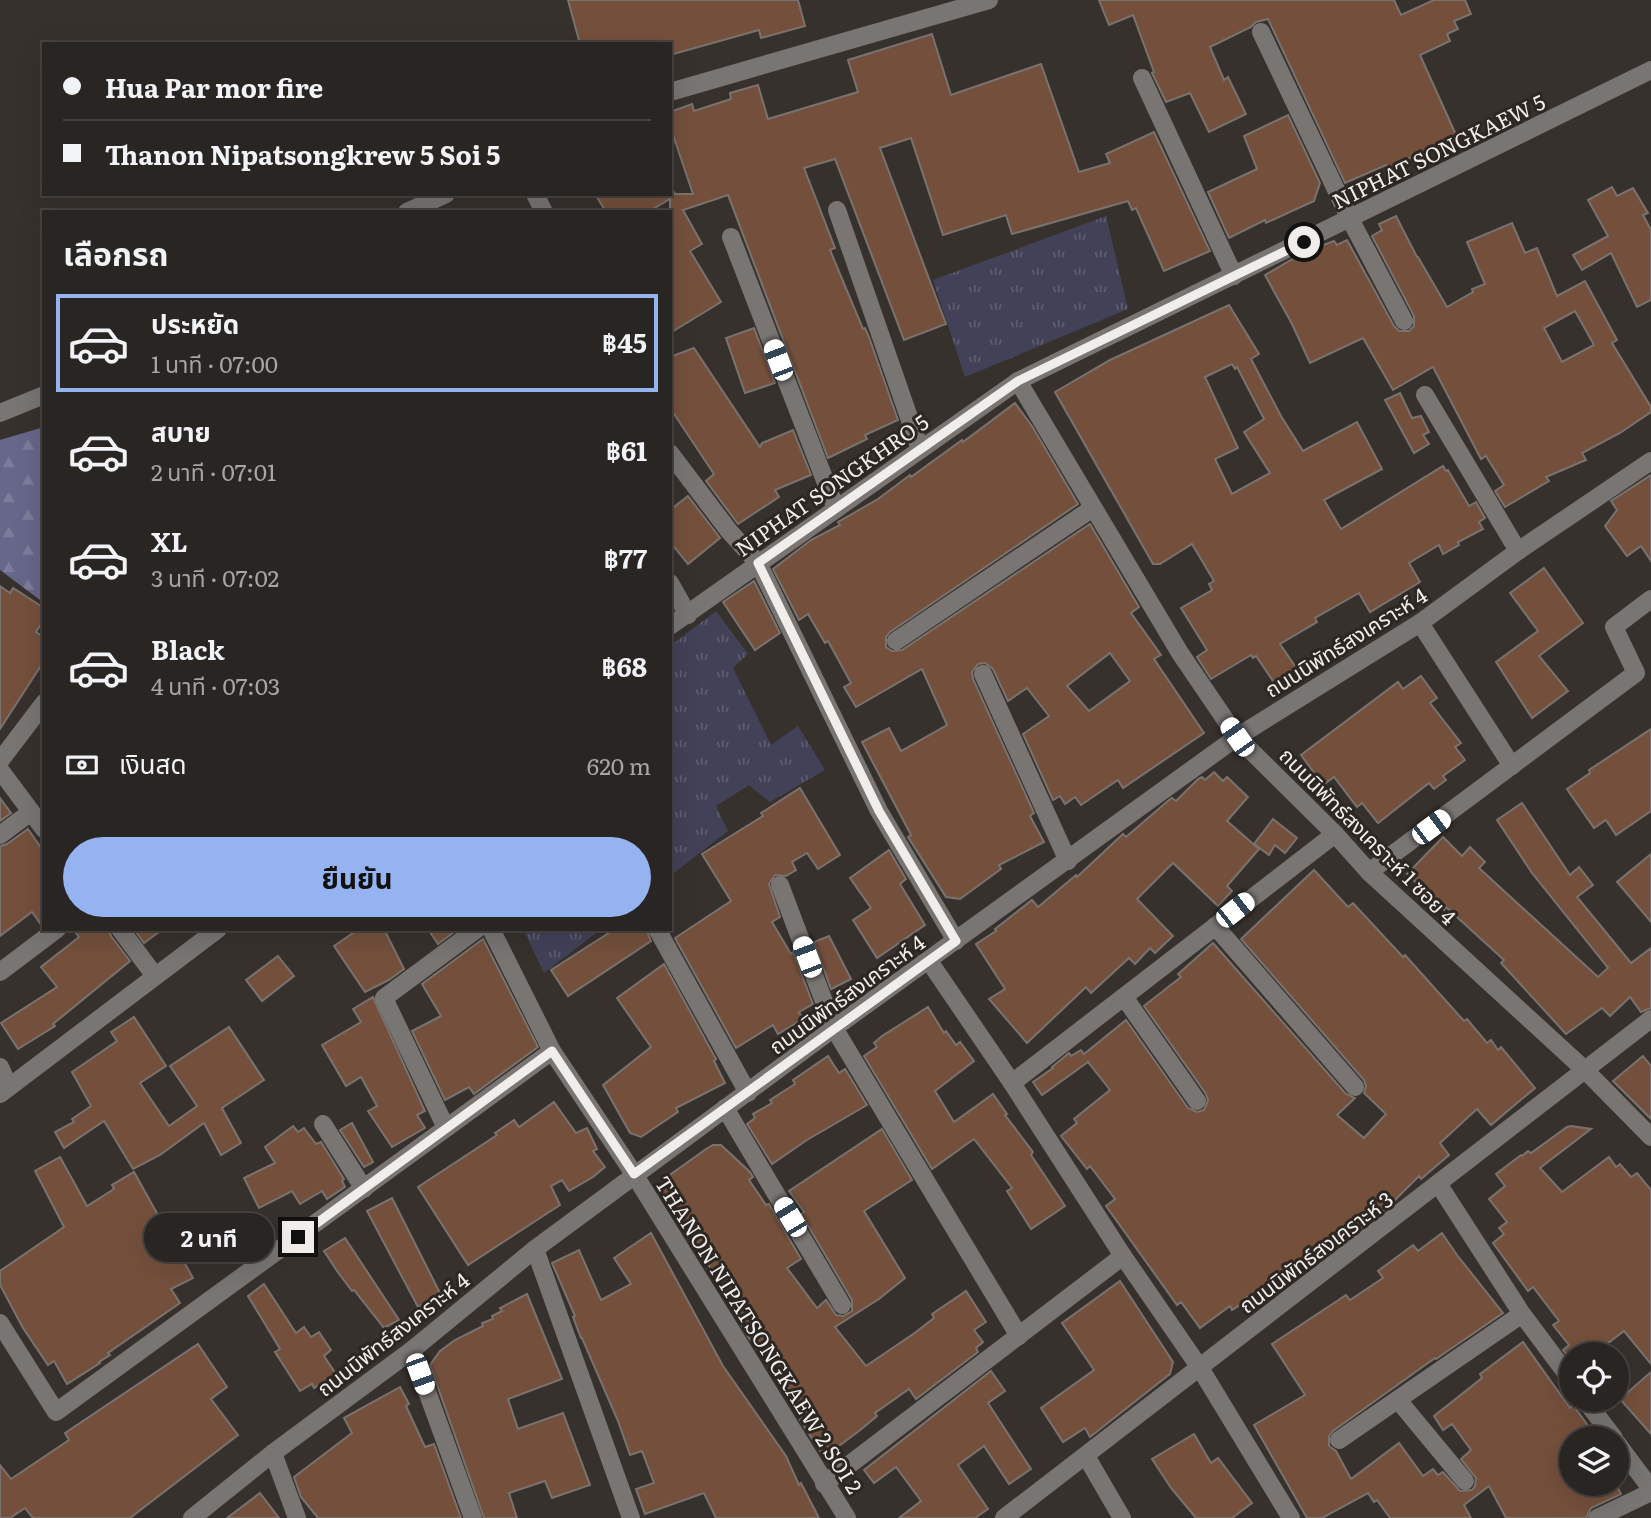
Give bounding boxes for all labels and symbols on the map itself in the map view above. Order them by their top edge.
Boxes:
street label: NIPHAT SONGKAEW 5 [1326,85,1550,215]
route start [1288,226,1320,258]
car [761,337,796,383]
street label: NIPHAT SONGKHRO 5 [728,405,934,563]
street label: ถนนนิพัทธ์สงเคราะห์ 4 [1258,578,1433,703]
car [1217,714,1258,760]
street label: ถนนนิพัทธ์สงเคราะห์ 1 ซอย 4 [1273,739,1465,931]
car [1408,806,1455,848]
car [1212,889,1259,931]
street label: ถนนนิพัทธ์สงเคราะห์ 4 [762,925,931,1060]
car [790,934,825,980]
street label: THANON NIPATSONGKAEW 2 SOI 2 [649,1169,871,1499]
street label: ถนนนิพัทธ์สงเคราะห์ 3 [1231,1183,1399,1319]
car [771,1194,810,1240]
callout: 2 นาที [144,1212,274,1262]
route end [282,1221,314,1253]
street label: ถนนนิพัทธ์สงเคราะห์ 4 [309,1263,475,1403]
car [403,1351,438,1397]

